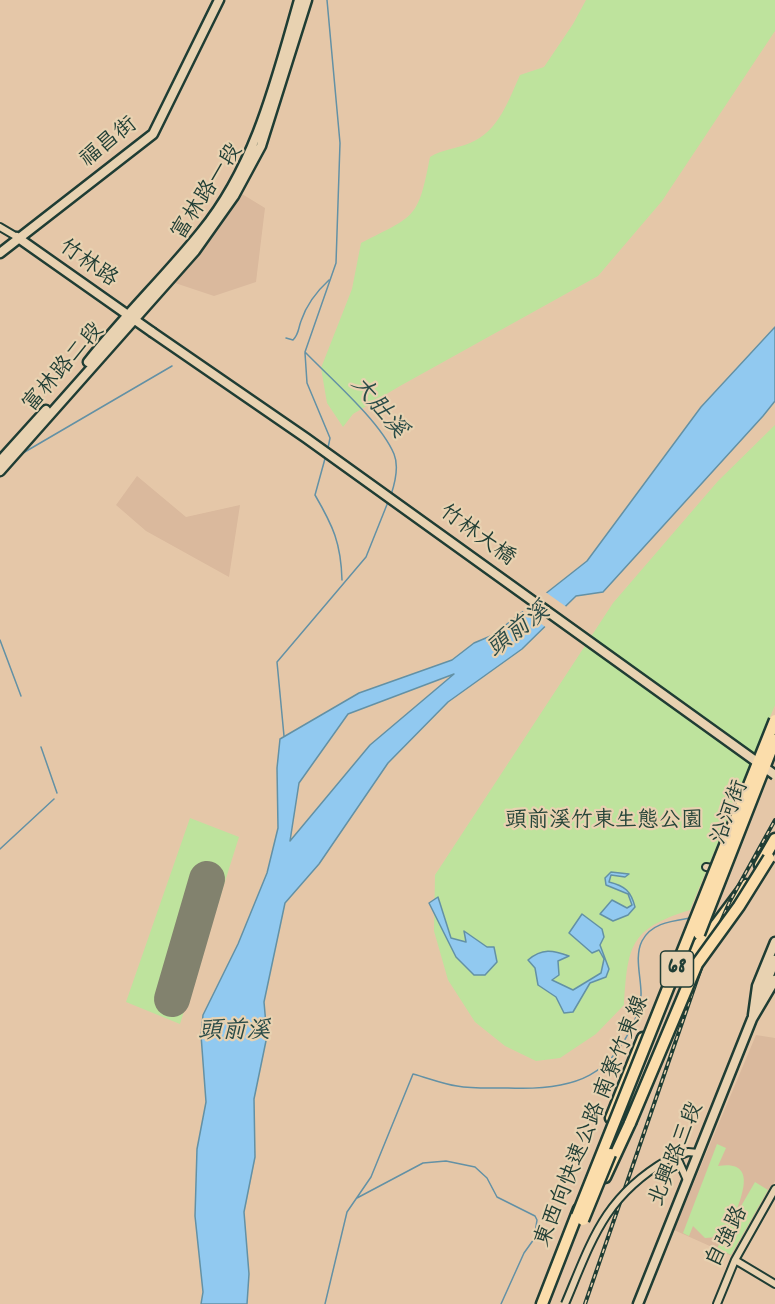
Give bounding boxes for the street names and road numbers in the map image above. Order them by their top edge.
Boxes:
street label: 福昌街 [76,113,144,175]
street label: 富林路一段 [168,140,250,246]
street label: 竹林路 [52,235,122,295]
street label: 富林路二段 [19,319,111,419]
street label: 竹林大橋 [433,500,519,574]
street label: 沿河街 [708,777,756,849]
road number: 68 [660,951,694,987]
street label: 東西向快速公路 南寮竹東線 [531,992,657,1252]
street label: 北興路三段 [645,1099,711,1211]
street label: 自強路 [702,1203,756,1273]

